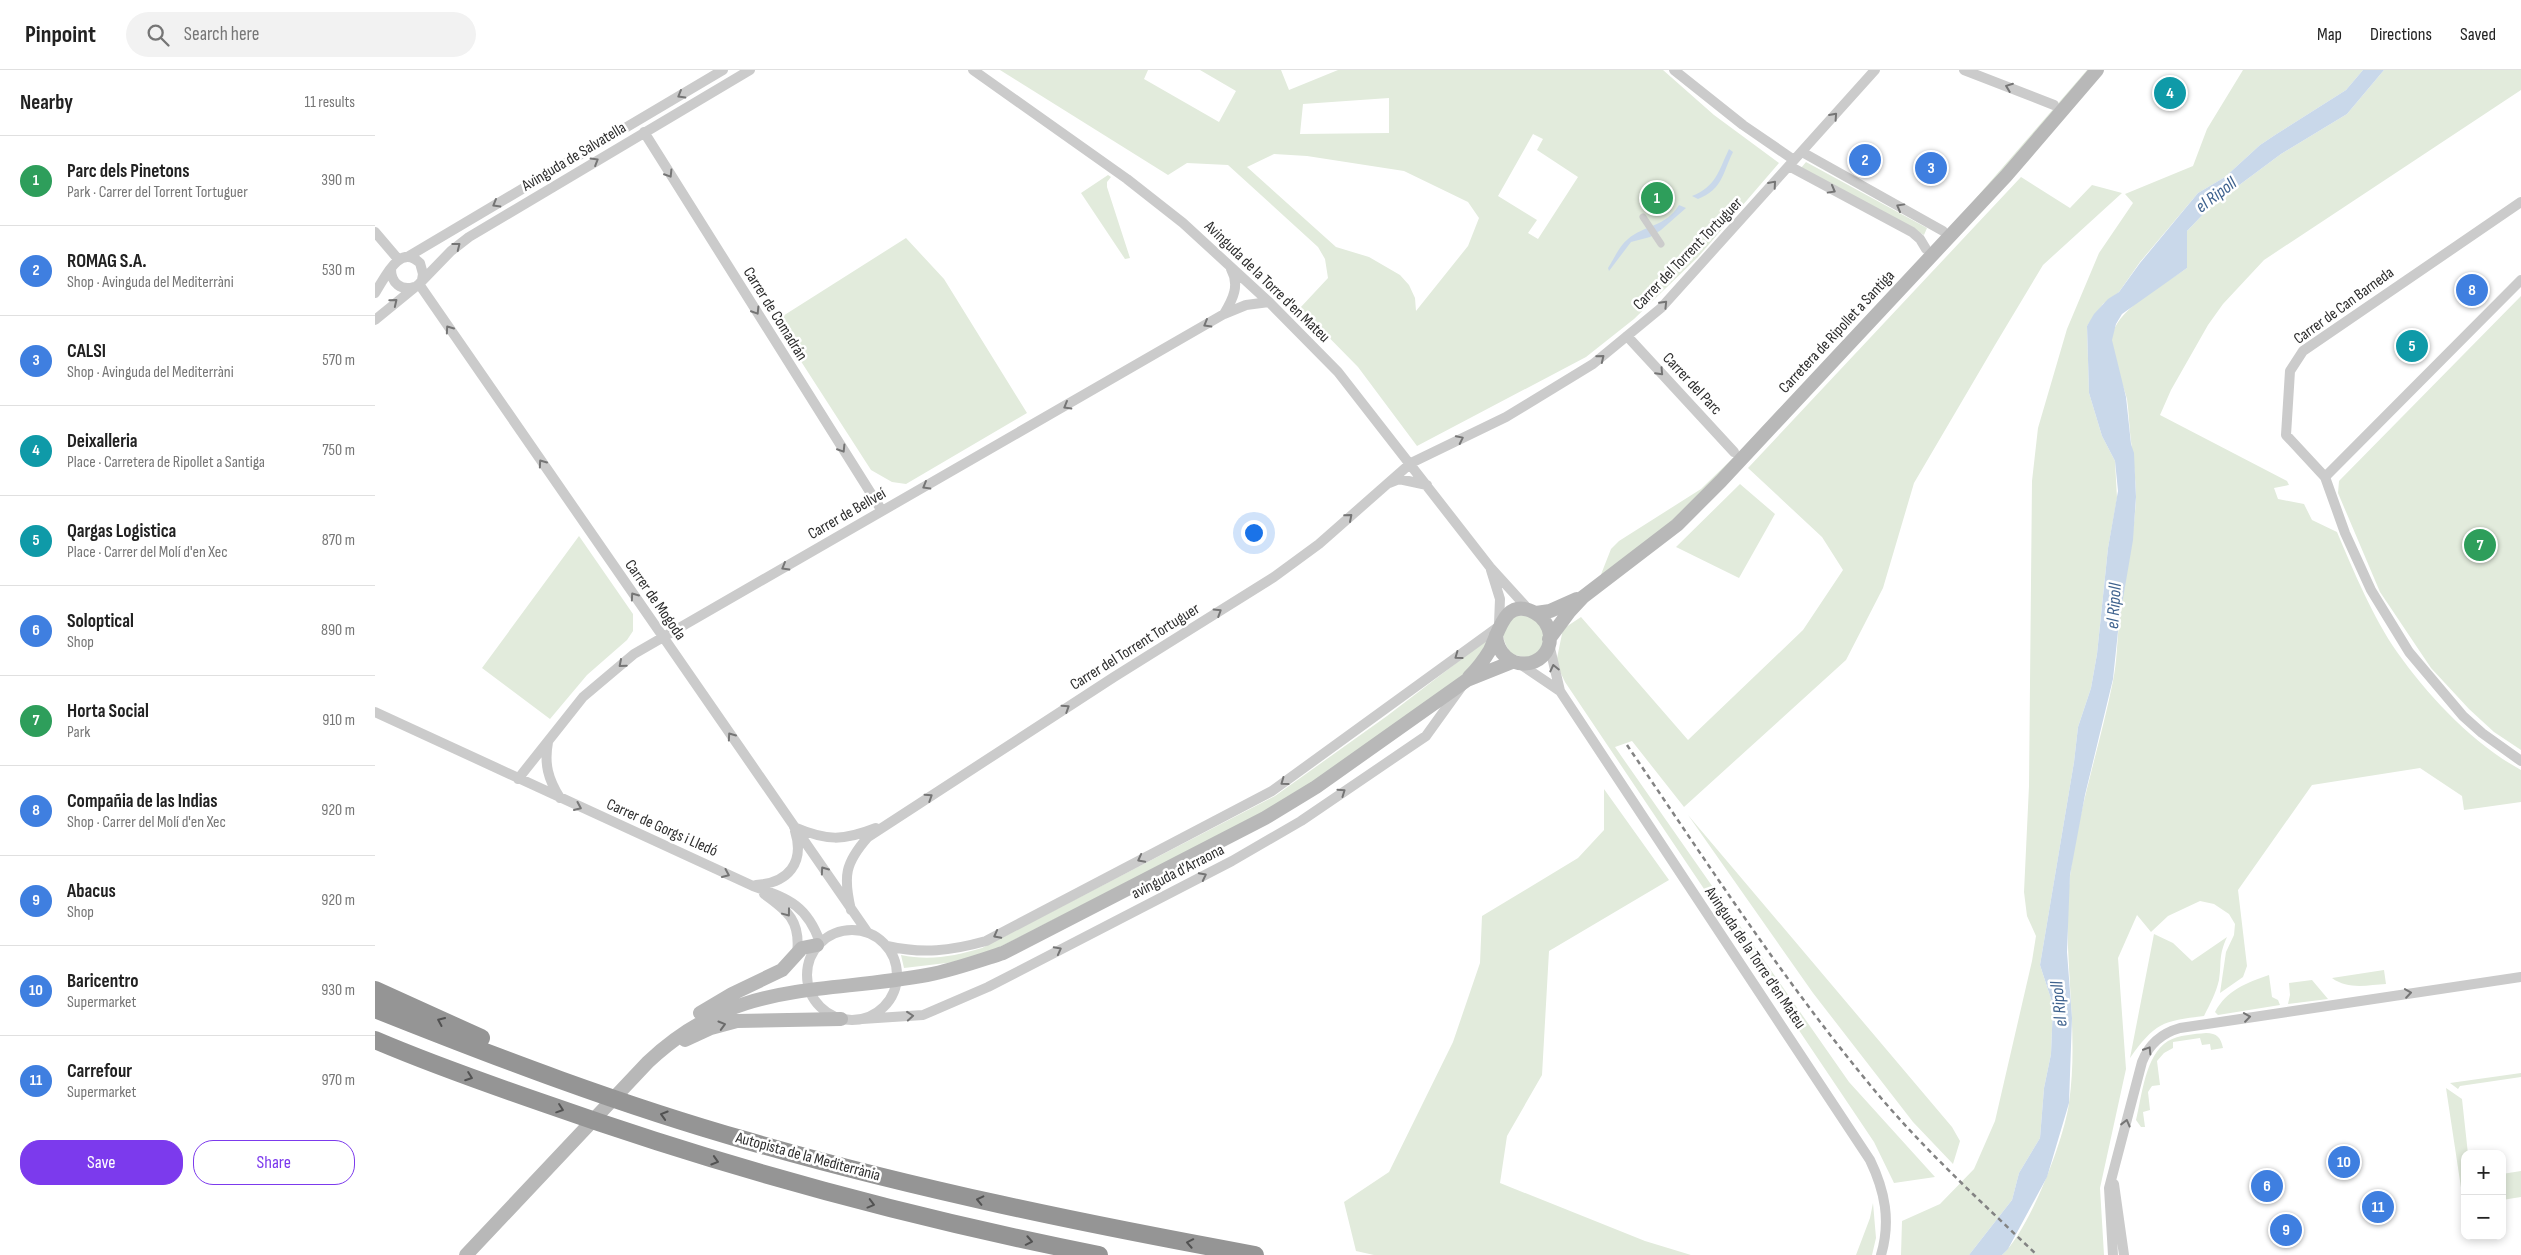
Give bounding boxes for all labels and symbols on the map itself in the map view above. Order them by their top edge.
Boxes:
pin: 4 [2154,74,2186,112]
one-way arrow [2005,83,2014,94]
one-way arrow [678,88,687,98]
one-way arrow [1829,112,1838,121]
street label: Avinguda de Salvatella [518,118,630,196]
pin: 2 [1849,141,1881,179]
pin: 3 [1915,149,1947,187]
one-way arrow [590,158,599,168]
one-way arrow [663,168,673,177]
water label: el Ripoll [2191,172,2241,217]
pin: 1 [1641,179,1673,217]
one-way arrow [1768,181,1777,190]
one-way arrow [1827,183,1836,193]
street label: Carrer del Torrent Tortuguer [1629,193,1747,314]
one-way arrow [492,197,501,207]
one-way arrow [1897,203,1906,213]
street label: Avinguda de la Torre d'en Mateu [1200,216,1334,347]
one-way arrow [451,244,460,252]
street label: Carrer de Can Barneda [2290,263,2398,349]
street label: Carrer de Comadrán [739,264,811,364]
street label: Carretera de Ripollet a Santiga [1775,267,1899,397]
pin: 8 [2456,271,2488,309]
one-way arrow [388,300,397,308]
one-way arrow [1658,301,1667,310]
one-way arrow [750,306,759,315]
one-way arrow [1204,318,1213,328]
one-way arrow [446,325,455,335]
pin: 5 [2396,327,2428,365]
street label: Carrer del Parc [1658,349,1726,419]
one-way arrow [1595,354,1604,363]
one-way arrow [1654,366,1663,375]
one-way arrow [1063,399,1072,409]
one-way arrow [1455,435,1464,445]
one-way arrow [836,443,846,452]
one-way arrow [539,459,548,468]
one-way arrow [922,480,931,490]
street label: Carrer de Bellveí [805,484,889,544]
one-way arrow [1344,514,1353,523]
your location [1241,520,1267,546]
pin: 7 [2464,526,2496,564]
street label: Carrer de Mogoda [620,556,690,644]
one-way arrow [781,560,790,570]
water label: el Ripoll [2102,582,2126,630]
one-way arrow [631,592,640,602]
street label: Carrer del Torrent Tortuguer [1067,599,1204,695]
one-way arrow [1212,609,1221,619]
one-way arrow [1454,650,1464,659]
one-way arrow [619,658,628,667]
one-way arrow [1549,663,1560,672]
one-way arrow [1060,705,1069,715]
one-way arrow [728,732,737,742]
one-way arrow [1280,776,1290,785]
one-way arrow [1336,789,1346,798]
one-way arrow [924,794,933,803]
street label: Carrer de Gorgs i Lledó [604,795,720,861]
one-way arrow [573,800,582,811]
street label: avinguda d'Arraona [1128,840,1228,904]
one-way arrow [1137,853,1146,863]
one-way arrow [821,866,830,875]
one-way arrow [721,867,730,878]
one-way arrow [1198,872,1207,882]
street label: Avinguda de la Torre d'en Mateu [1700,883,1810,1033]
one-way arrow [781,907,790,917]
one-way arrow [993,929,1002,939]
one-way arrow [1053,947,1062,957]
water label: el Ripoll [2046,979,2072,1028]
one-way arrow [2403,989,2412,999]
one-way arrow [907,1010,915,1021]
one-way arrow [2242,1013,2251,1023]
one-way arrow [437,1016,446,1027]
one-way arrow [717,1020,726,1030]
one-way arrow [2142,1046,2152,1055]
one-way arrow [465,1071,473,1081]
one-way arrow [556,1104,564,1114]
one-way arrow [660,1111,668,1121]
one-way arrow [2120,1118,2131,1127]
street label: Autopista de la Mediterrània [733,1128,882,1185]
pin: 10 [2328,1143,2360,1181]
one-way arrow [710,1155,718,1165]
pin: 6 [2251,1167,2283,1205]
pin: 11 [2362,1188,2394,1226]
one-way arrow [975,1195,984,1206]
one-way arrow [866,1199,875,1209]
pin: 9 [2270,1211,2302,1249]
one-way arrow [1025,1235,1034,1246]
one-way arrow [1186,1238,1195,1249]

